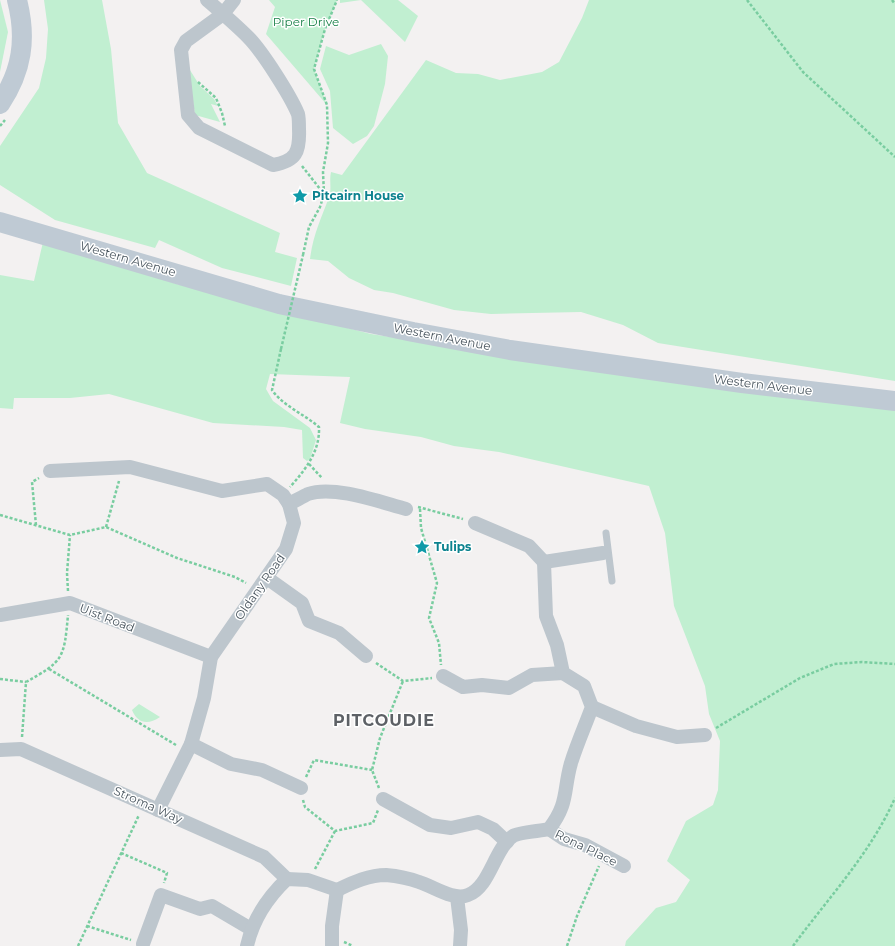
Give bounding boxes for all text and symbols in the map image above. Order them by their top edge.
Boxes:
park label: Piper Drive [273,14,339,29]
place icon: Pitcairn House [291,187,309,205]
place label: Pitcairn House [312,188,405,203]
street label: Western Avenue [79,238,178,279]
street label: Western Avenue [392,320,492,353]
street label: Western Avenue [713,371,813,398]
place icon: Tulips [413,538,431,556]
place label: Tulips [434,539,472,554]
street label: Oldany Road [231,551,288,623]
street label: Uist Road [77,600,137,635]
district label: PITCOUDIE [333,711,435,730]
street label: Stroma Way [112,783,185,827]
street label: Rona Place [553,826,620,869]

